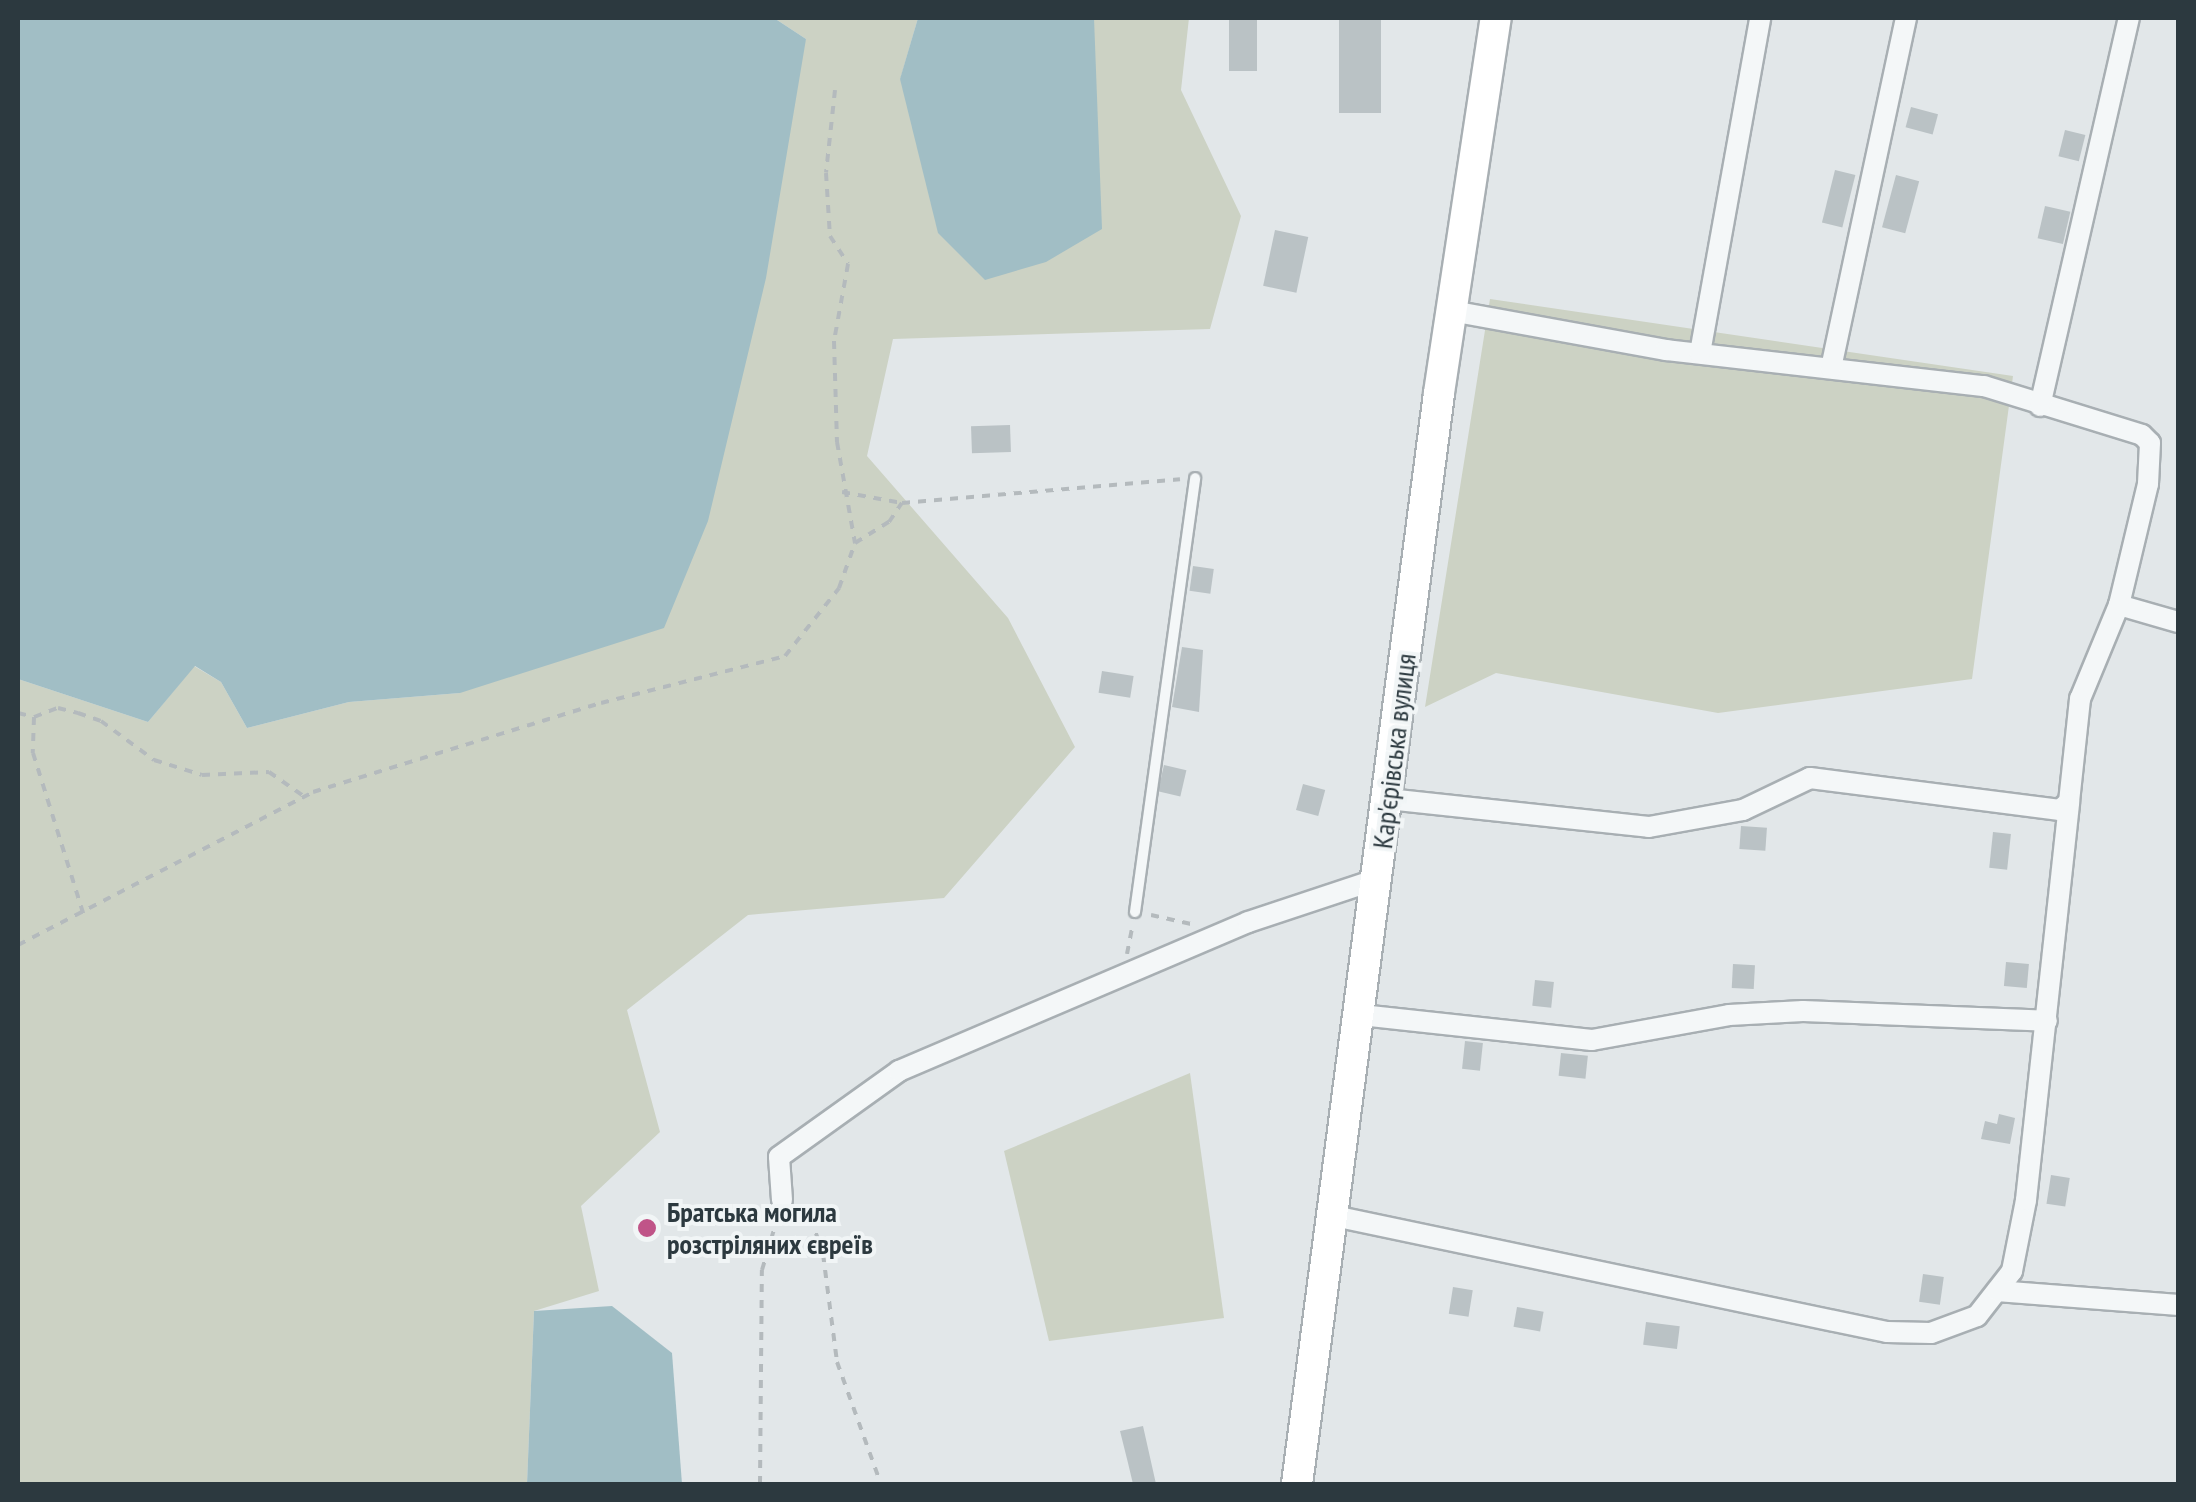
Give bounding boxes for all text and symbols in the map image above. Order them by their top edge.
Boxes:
street label: Кар'єрівська вулиця [1365,651,1423,851]
place label: Братська могила розстріляних євреїв [667,1195,873,1261]
marker: Братська могила розстріляних євреїв [636,1217,658,1239]

